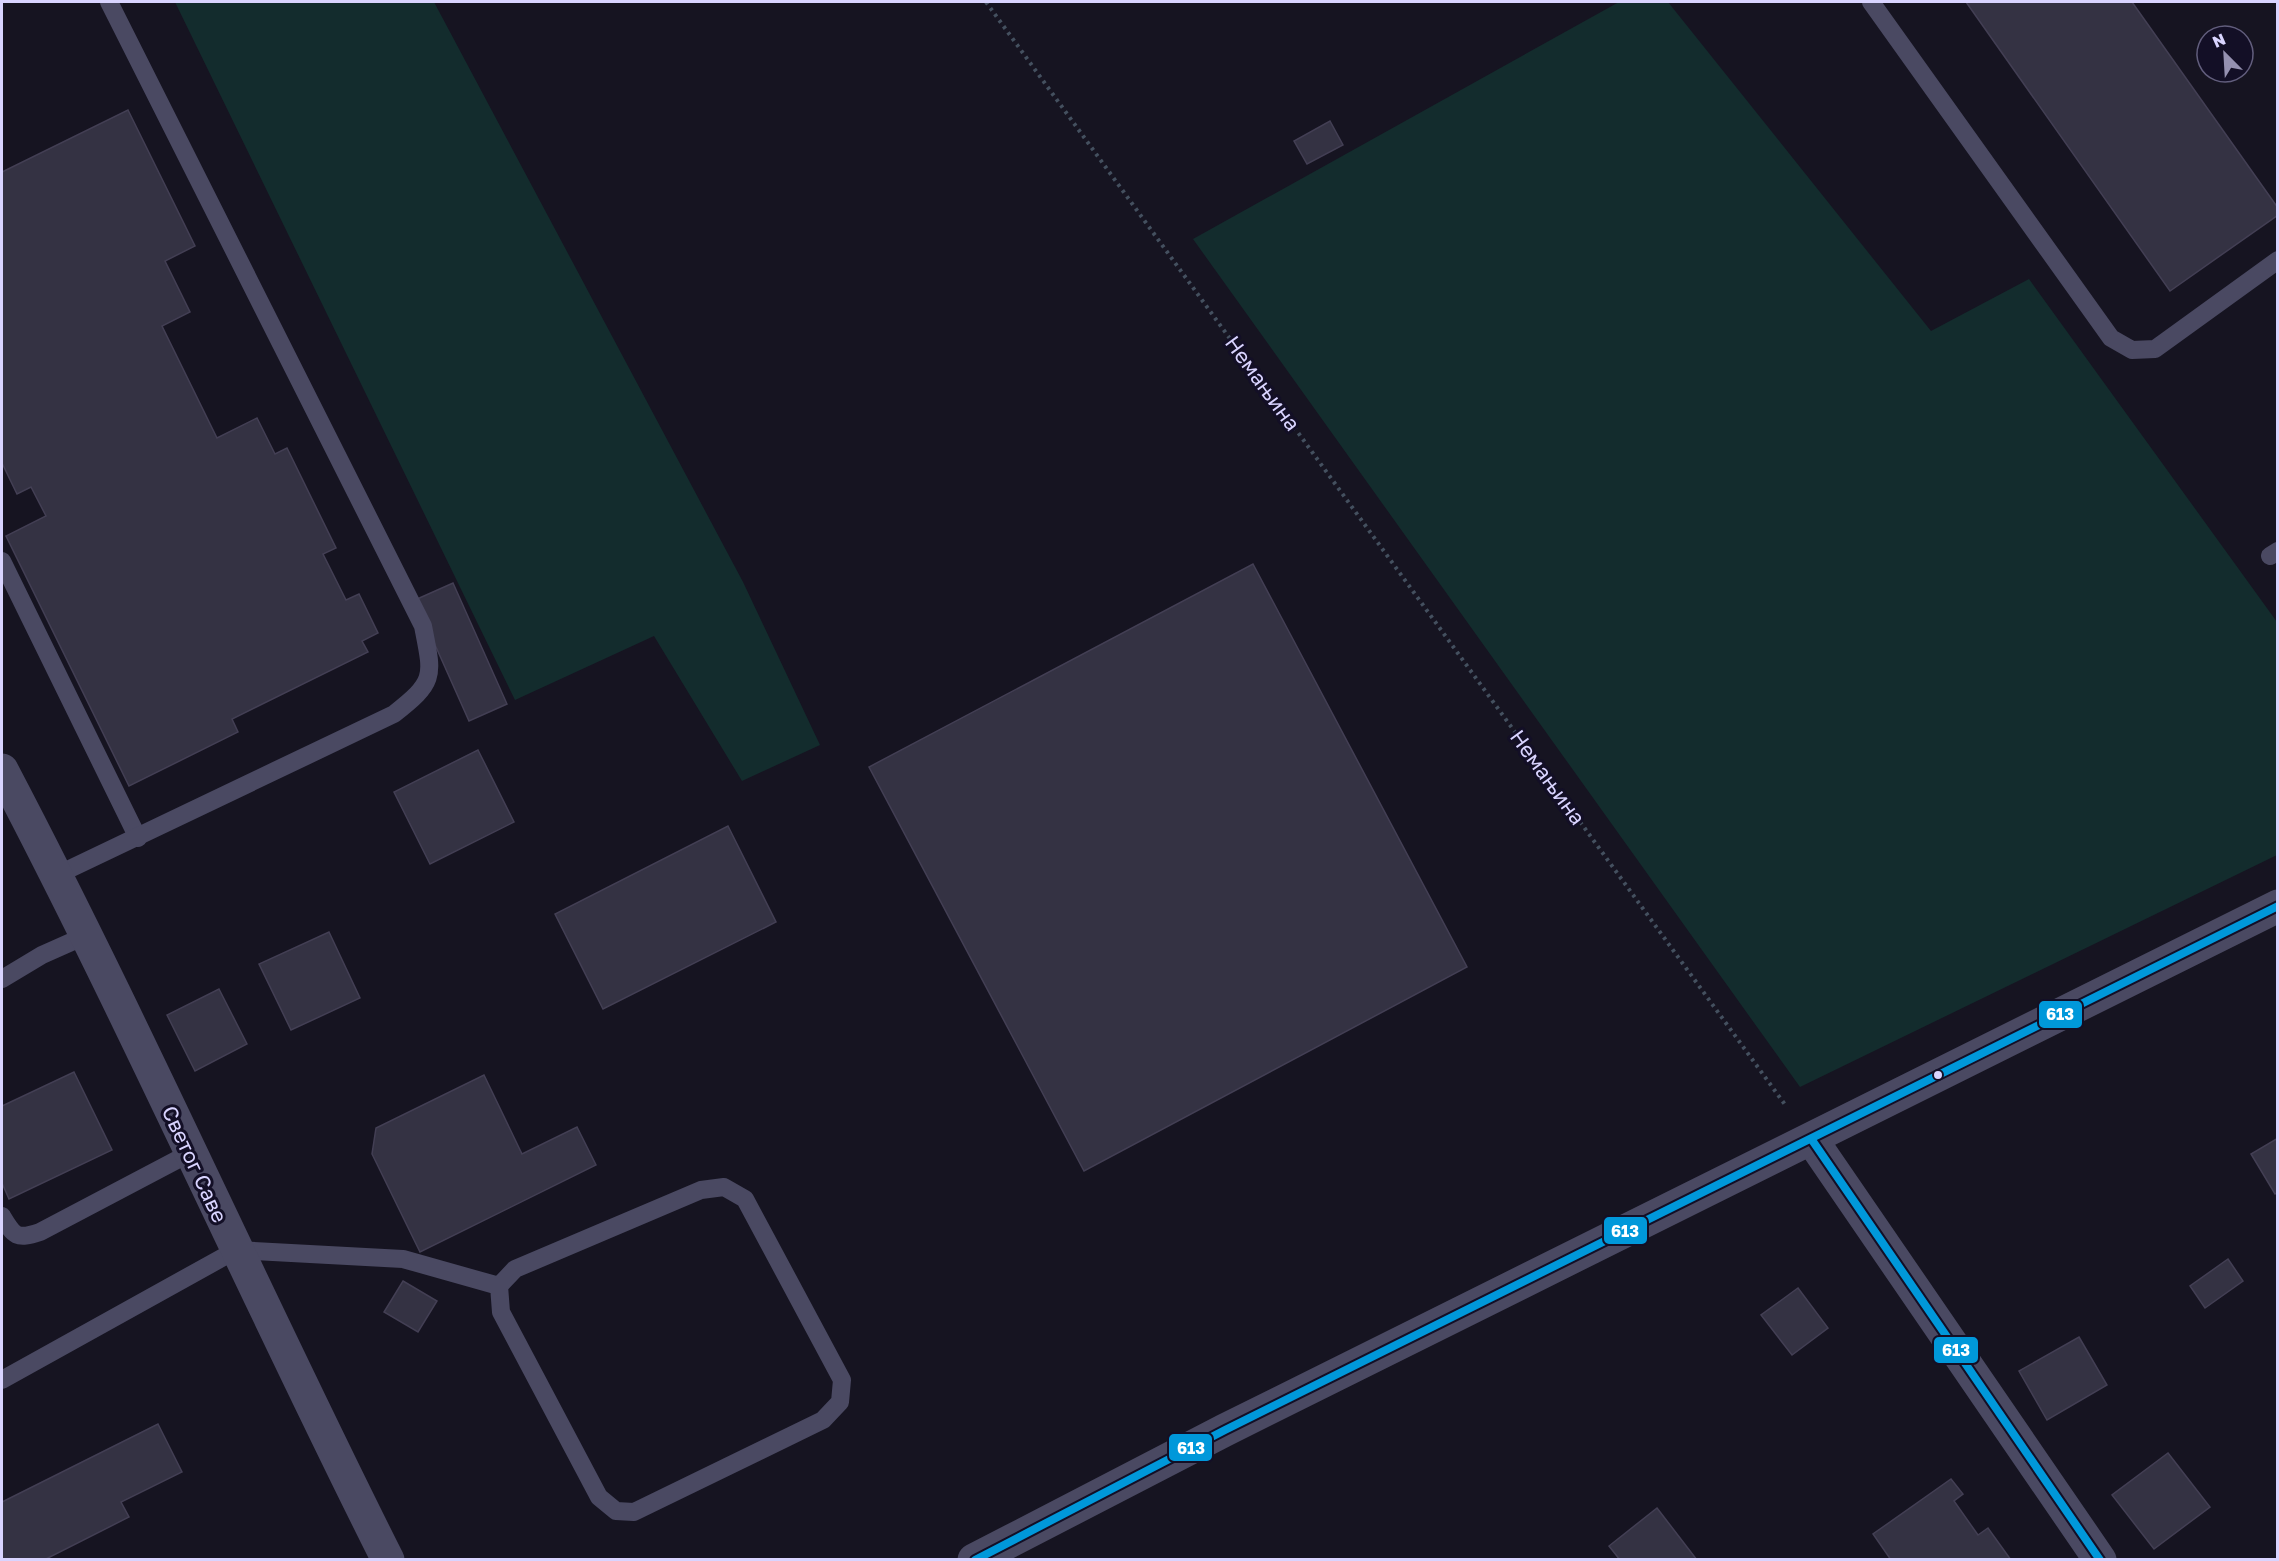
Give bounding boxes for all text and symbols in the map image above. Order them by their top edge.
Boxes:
north arrow [2195,24,2255,84]
text: N [2209,29,2229,52]
street label: Немањина [1220,330,1306,436]
street label: Немањина [1505,724,1591,830]
line badge: 613 [2038,1000,2083,1029]
text: 613 [2046,1004,2074,1024]
unlabelled marker [1932,1069,1944,1081]
street label: Светог Саве [157,1101,233,1227]
line badge: 613 [1603,1216,1648,1245]
text: 613 [1611,1221,1639,1241]
line badge: 613 [1933,1336,1979,1364]
text: 613 [1942,1340,1970,1360]
line badge: 613 [1168,1433,1213,1462]
text: 613 [1177,1438,1205,1458]

